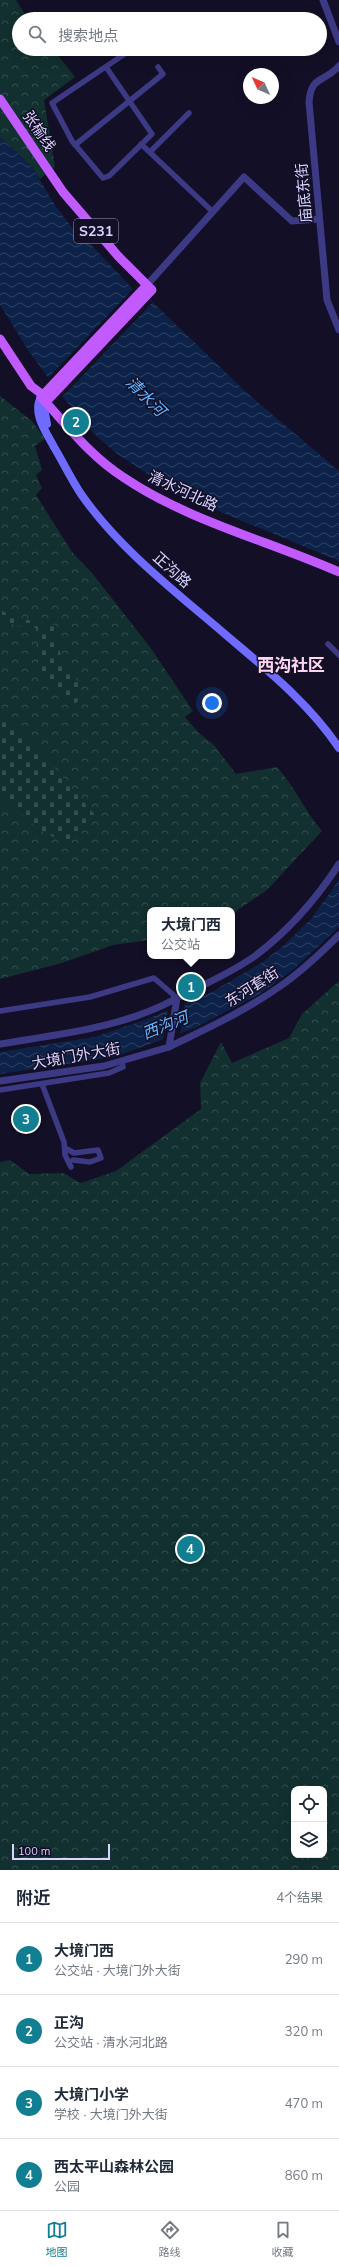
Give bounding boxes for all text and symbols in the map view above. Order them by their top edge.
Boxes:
search box [12,12,327,56]
icon: search [26,23,48,45]
text: 搜索地点 [58,26,118,45]
north arrow [243,68,279,104]
street label: 张榆线 [19,107,60,155]
street label: 庙底东街 [291,162,316,224]
road number: S231 [74,219,118,243]
water label: 清水河 [122,372,172,422]
pin: 2 [63,407,89,437]
street label: 清水河北路 [145,466,221,515]
street label: 正沟路 [149,548,195,592]
district label: 西沟社区 [257,654,325,675]
your location [202,693,222,713]
popup [147,907,235,959]
text: 大境门西 [161,915,221,934]
text: 公交站 [161,936,200,952]
street label: 东河套街 [221,963,282,1011]
pin: 1 [178,972,204,1002]
water label: 西沟河 [139,1006,194,1043]
street label: 大境门外大街 [30,1038,122,1073]
pin: 3 [13,1104,39,1134]
pin: 4 [177,1534,203,1564]
map controls [291,1786,327,1858]
button: locate [291,1786,327,1822]
button: layers [291,1822,327,1858]
scale bar [12,1842,110,1861]
text: 100 m [18,1844,50,1858]
text: 附近 [16,1887,50,1908]
text: 4个结果 [276,1889,323,1905]
text: 大境门西 [54,1941,114,1960]
text: 1 [25,1951,33,1967]
text: 290 m [285,1951,323,1967]
text: 公交站 · 大境门外大街 [54,1962,181,1978]
text: 正沟 [54,2013,84,2032]
text: 2 [25,2023,33,2039]
text: 320 m [285,2023,323,2039]
text: 公交站 · 清水河北路 [54,2034,168,2050]
text: 大境门小学 [54,2085,129,2104]
text: 3 [25,2095,33,2111]
text: 470 m [285,2095,323,2111]
text: 学校 · 大境门外大街 [54,2106,168,2122]
text: 西太平山森林公园 [54,2157,174,2176]
text: 4 [25,2167,33,2183]
text: 860 m [285,2167,323,2183]
text: 公园 [54,2178,80,2194]
tab: 地图 [46,2219,68,2259]
tab: 路线 [159,2219,181,2259]
tab: 收藏 [272,2219,294,2259]

